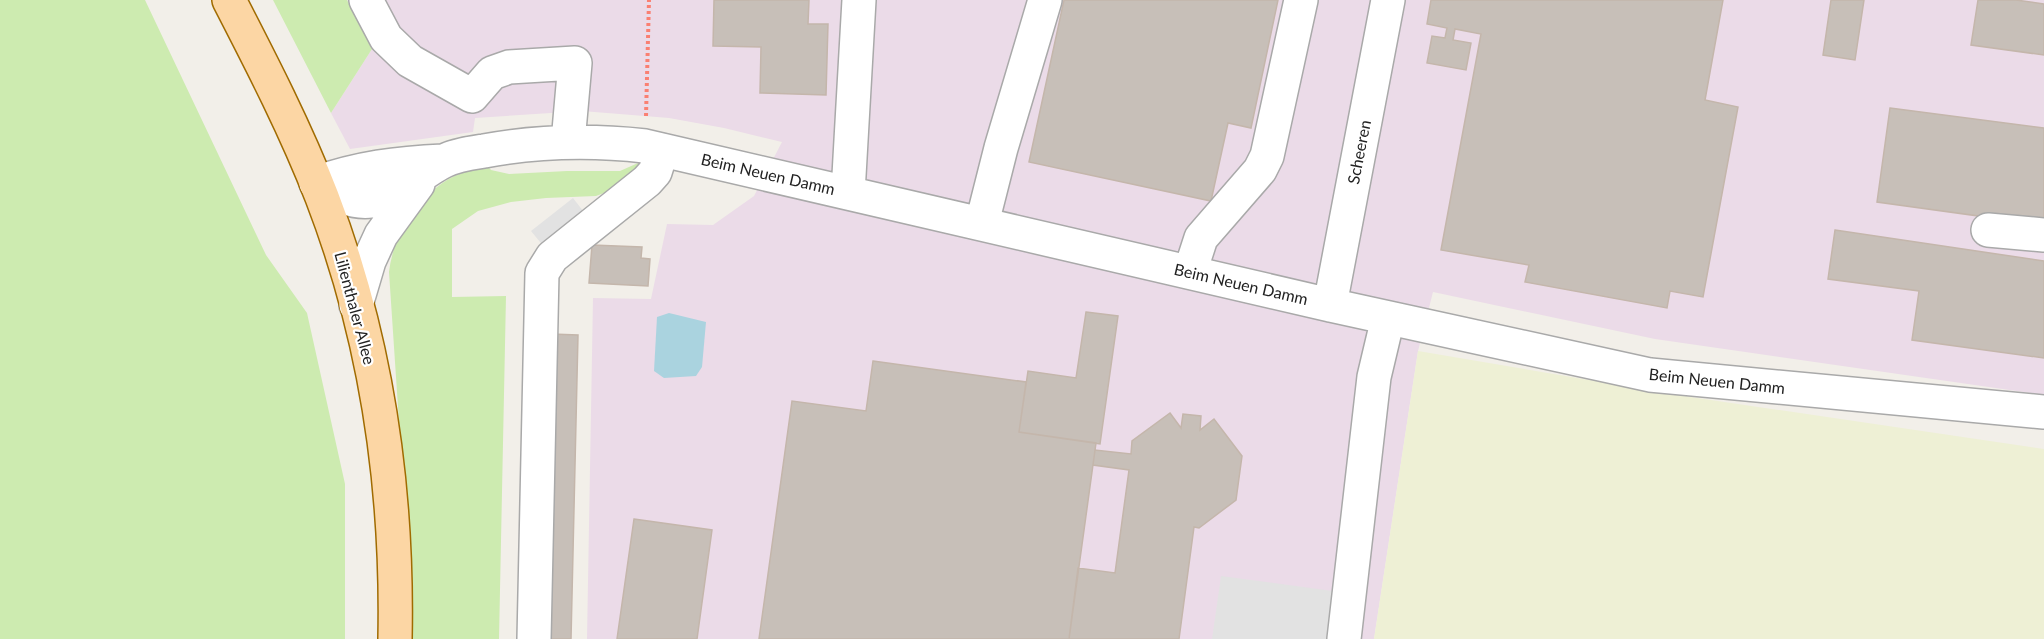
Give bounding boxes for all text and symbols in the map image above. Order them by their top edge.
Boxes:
street label: Scheeren [1343,118,1374,186]
street label: Beim Neuen Damm [699,149,837,198]
street label: Lilienthaler Allee [331,249,380,366]
street label: Beim Neuen Damm [1172,259,1310,308]
street label: Beim Neuen Damm [1648,364,1786,397]

